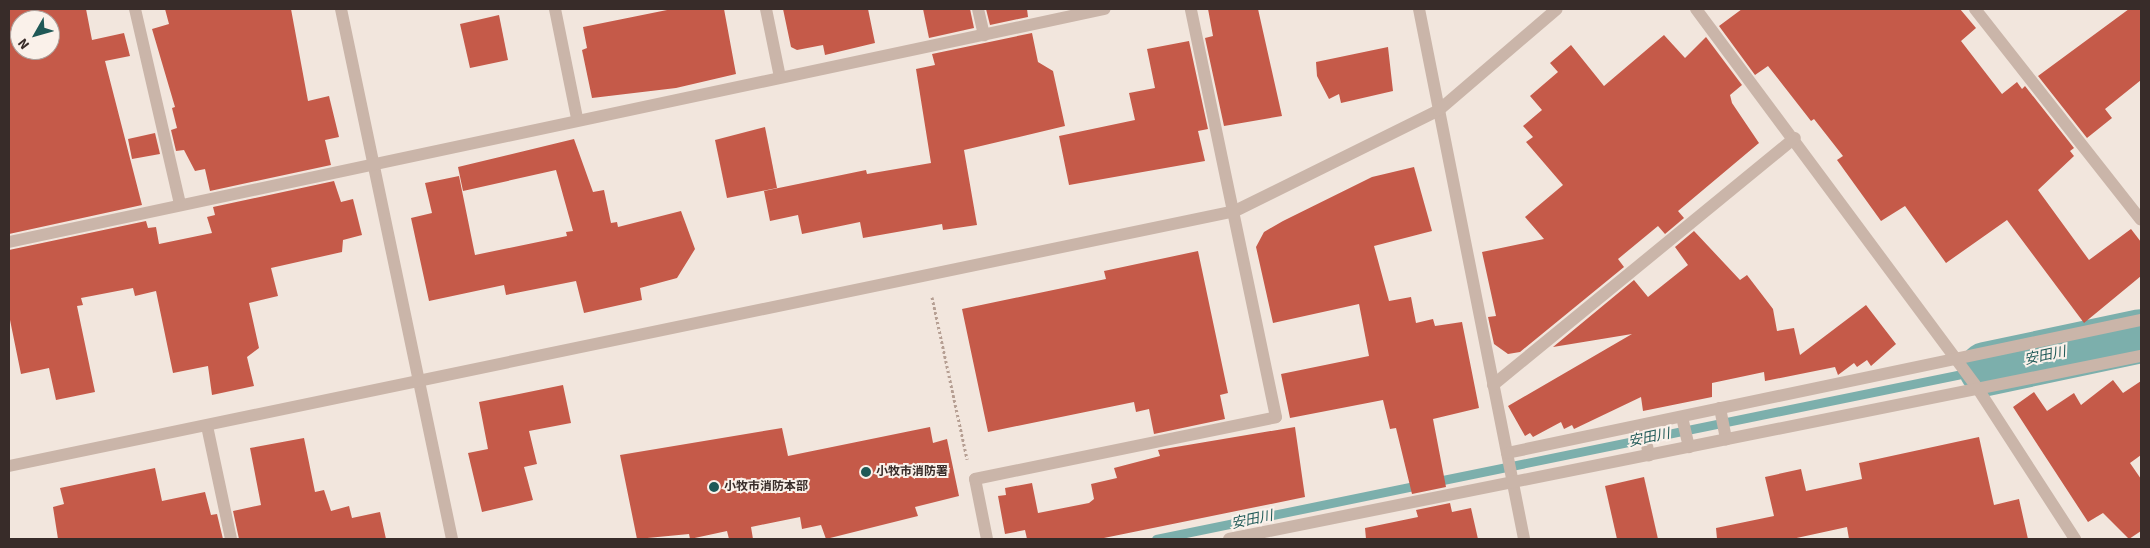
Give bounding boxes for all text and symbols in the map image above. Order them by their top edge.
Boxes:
north arrow [10,10,60,60]
text: N [13,34,35,53]
water label: 安田川 [2023,343,2067,369]
water label: 安田川 [1627,425,1671,451]
place label: 小牧市消防署 [876,465,948,479]
marker: 小牧市消防署 [860,466,872,478]
place label: 小牧市消防本部 [724,480,808,494]
marker: 小牧市消防本部 [708,481,720,493]
water label: 安田川 [1230,507,1274,533]

